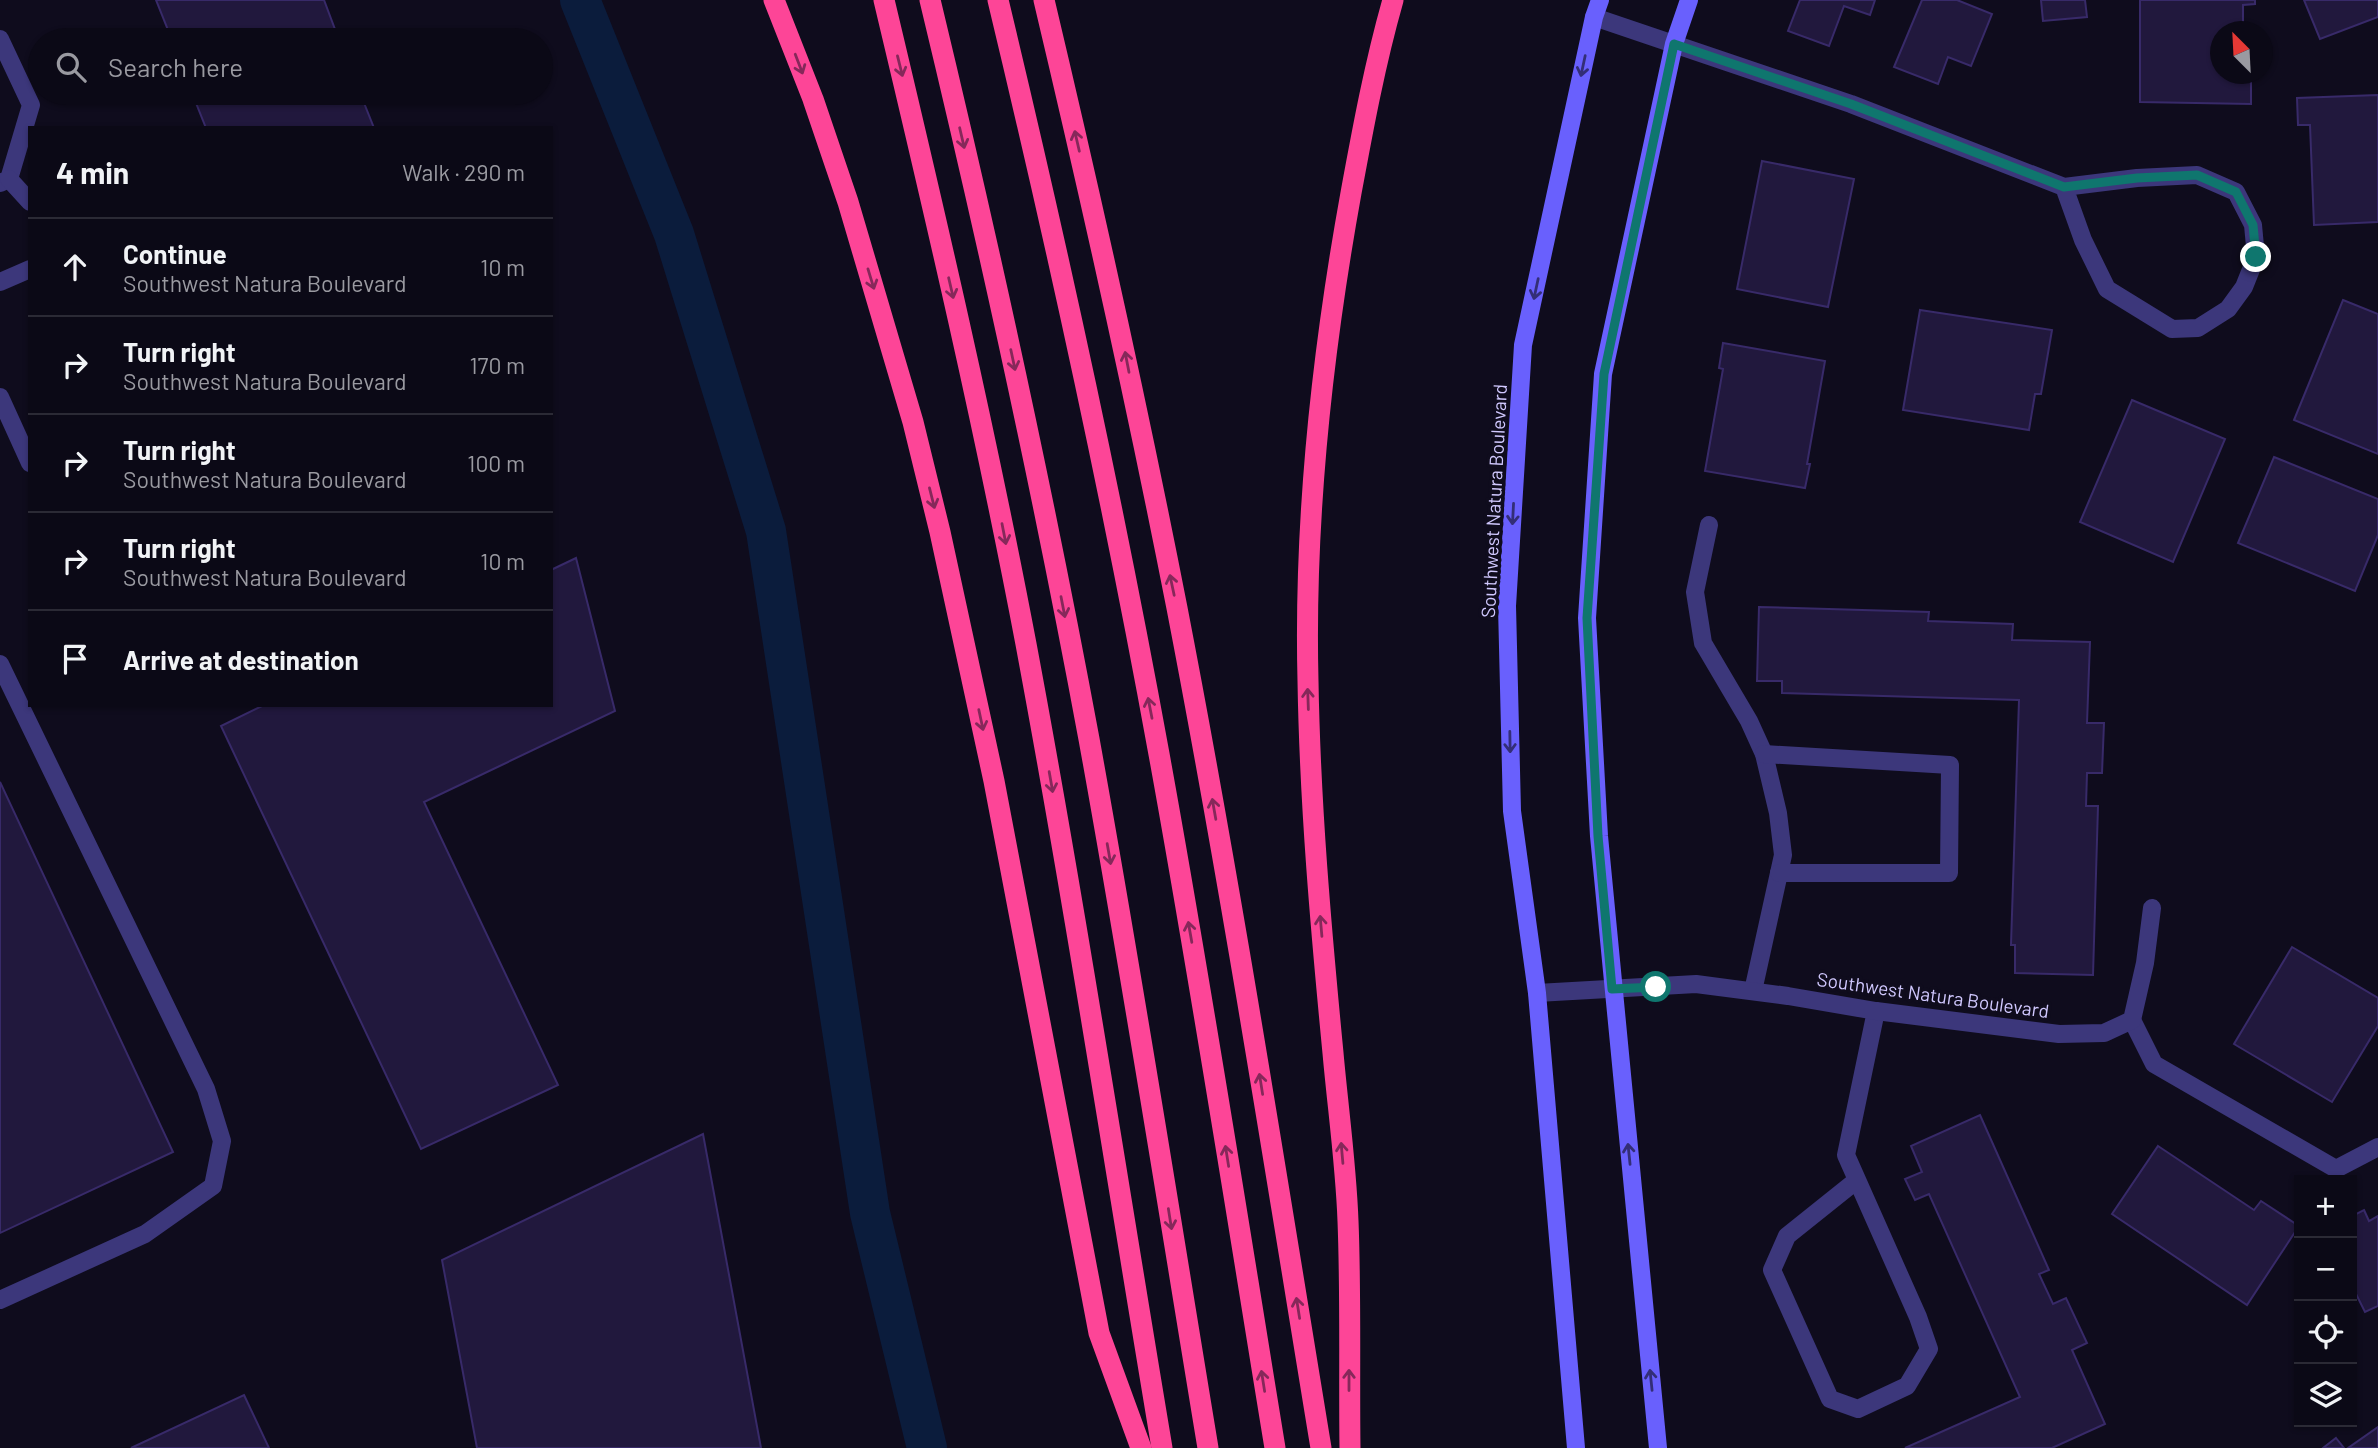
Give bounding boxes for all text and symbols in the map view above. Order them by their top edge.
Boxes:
north arrow [2210,21,2273,84]
search box [28,28,553,105]
icon: search [52,48,90,86]
text: Search here [108,51,243,82]
one-way arrow [793,52,806,74]
one-way arrow [894,54,907,77]
one-way arrow [1576,54,1590,77]
one-way arrow [956,126,970,149]
one-way arrow [1070,130,1083,153]
text: 4 min [56,154,129,190]
text: Walk · 290 m [402,158,525,186]
text: Continue [123,238,227,269]
route end [2240,241,2271,272]
icon: ahead [56,248,94,286]
text: 10 m [480,253,525,281]
one-way arrow [866,268,879,290]
text: Southwest Natura Boulevard [123,269,406,297]
one-way arrow [945,276,958,299]
one-way arrow [1528,277,1542,300]
text: Turn right [123,336,236,367]
icon: right [56,346,94,384]
one-way arrow [1006,348,1020,371]
text: 170 m [469,351,525,379]
one-way arrow [1120,351,1134,374]
text: Southwest Natura Boulevard [123,367,406,395]
street label: Southwest Natura Boulevard [1476,383,1511,619]
text: Turn right [123,434,236,465]
icon: right [56,444,94,482]
text: 100 m [467,449,525,477]
text: Southwest Natura Boulevard [123,465,406,493]
one-way arrow [926,486,939,509]
one-way arrow [1506,503,1519,525]
one-way arrow [997,522,1011,545]
text: Turn right [123,532,236,563]
icon: right [56,542,94,580]
text: 10 m [480,547,525,575]
text: Southwest Natura Boulevard [123,563,406,591]
one-way arrow [1165,574,1179,597]
one-way arrow [1057,595,1070,618]
icon: arrive [56,640,94,678]
text: Arrive at destination [123,644,359,675]
one-way arrow [1301,688,1315,711]
one-way arrow [1143,697,1156,720]
one-way arrow [975,708,989,731]
one-way arrow [1504,730,1517,753]
one-way arrow [1044,770,1058,793]
one-way arrow [1207,798,1220,821]
one-way arrow [1103,843,1116,865]
one-way arrow [1314,915,1327,938]
one-way arrow [1183,921,1196,944]
street label: Southwest Natura Boulevard [1816,967,2051,1022]
route start [1640,971,1671,1002]
one-way arrow [1254,1073,1267,1095]
one-way arrow [1335,1142,1348,1164]
one-way arrow [1622,1143,1635,1166]
one-way arrow [1220,1145,1233,1168]
map controls [2294,1175,2357,1427]
button: + [2294,1175,2357,1238]
one-way arrow [1164,1207,1177,1230]
button: − [2294,1238,2357,1301]
one-way arrow [1291,1297,1304,1320]
button: locate [2294,1301,2357,1364]
button: layers [2294,1364,2357,1427]
one-way arrow [1342,1369,1356,1392]
one-way arrow [1645,1369,1658,1392]
one-way arrow [1256,1370,1269,1393]

